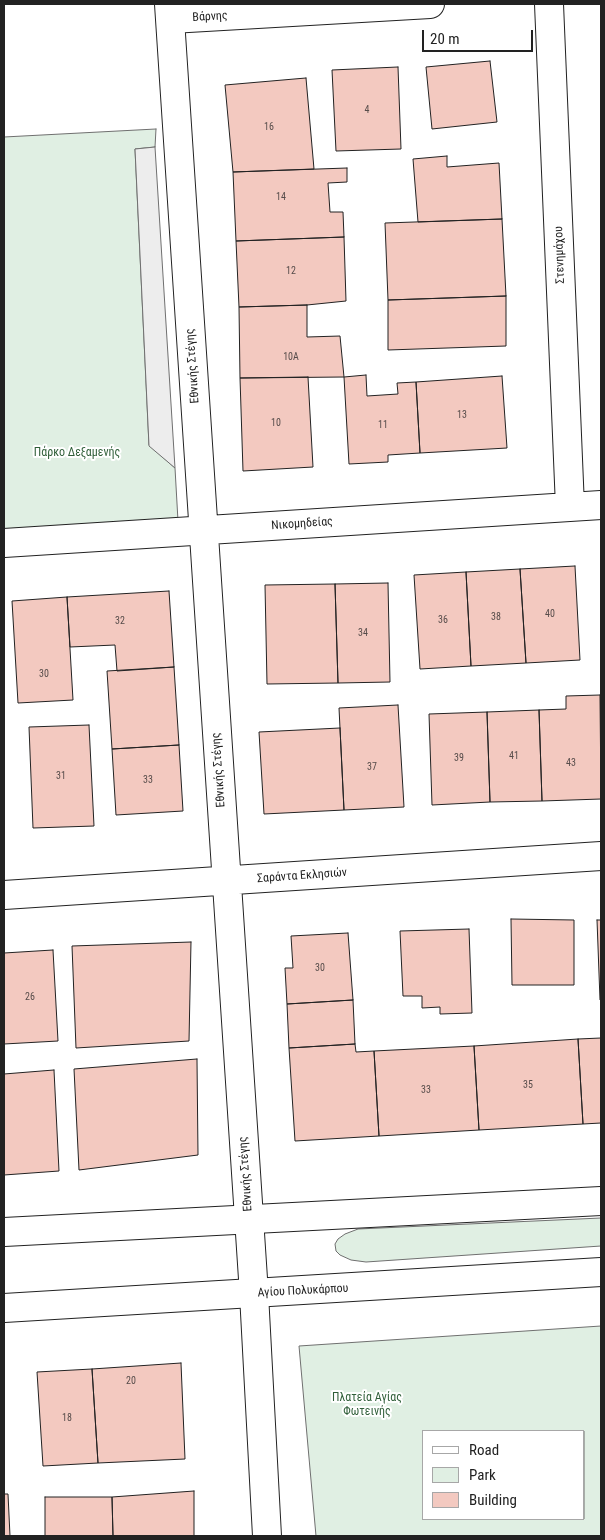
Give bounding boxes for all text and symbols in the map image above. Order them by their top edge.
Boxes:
street label: Βάρνης [192,9,228,25]
scale bar [425,20,536,52]
text: 20 m [430,30,460,48]
house number: 4 [365,104,369,116]
house number: 16 [264,121,274,133]
house number: 14 [276,191,286,203]
street label: Στενημάχου [552,226,568,284]
house number: 12 [286,265,296,277]
street label: Εθνικής Στέγης [183,328,203,404]
house number: 10Α [283,351,299,363]
house number: 13 [457,409,467,421]
house number: 10 [271,417,281,429]
house number: 11 [378,419,388,431]
park label: Πάρκο Δεξαμενής [34,446,120,460]
street label: Νικομηδείας [271,515,333,533]
house number: 40 [545,608,555,620]
house number: 38 [491,611,501,623]
house number: 36 [438,614,448,626]
house number: 32 [115,615,125,627]
house number: 34 [358,627,368,639]
house number: 30 [39,668,49,680]
street label: Εθνικής Στέγης [209,732,229,808]
house number: 41 [509,750,519,762]
house number: 39 [454,752,464,764]
house number: 43 [566,757,576,769]
house number: 37 [367,761,377,773]
house number: 31 [56,770,66,782]
house number: 33 [143,774,153,786]
street label: Σαράντα Εκλησιών [257,866,347,886]
house number: 30 [315,962,325,974]
house number: 26 [25,991,35,1003]
house number: 35 [523,1079,533,1091]
house number: 33 [421,1084,431,1096]
street label: Εθνικής Στέγης [236,1136,256,1212]
street label: Αγίου Πολυκάρπου [257,1281,349,1301]
house number: 20 [126,1375,136,1387]
park label: Πλατεία Αγίας Φωτεινής [332,1391,402,1419]
house number: 18 [62,1412,72,1424]
legend [422,1430,585,1520]
text: Road [469,1441,499,1459]
text: Park [469,1466,496,1484]
text: Building [469,1491,517,1509]

